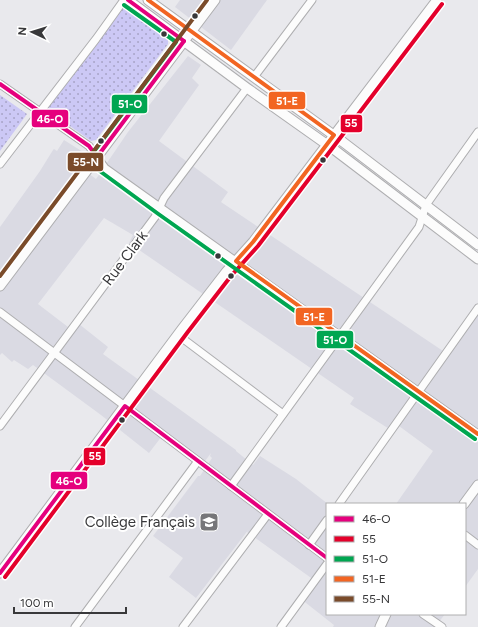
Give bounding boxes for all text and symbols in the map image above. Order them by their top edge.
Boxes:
unlabelled marker [190,11,200,21]
north arrow [12,12,52,52]
text: N [16,27,29,36]
unlabelled marker [159,29,169,39]
line badge: 51-E [268,91,306,110]
line badge: 51-O [111,94,148,114]
text: 51-E [276,95,298,108]
text: 51-O [118,98,142,111]
line badge: 46-O [31,109,69,128]
text: 46-O [37,113,64,126]
line badge: 55 [340,114,363,133]
text: 55 [345,117,357,130]
unlabelled marker [96,136,106,146]
line badge: 55-N [67,152,104,172]
unlabelled marker [318,155,328,165]
text: 55-N [73,156,99,169]
street label: Rue Clark [99,227,152,289]
unlabelled marker [213,251,223,261]
unlabelled marker [226,271,236,281]
line badge: 51-E [295,307,333,326]
text: 51-E [303,311,325,324]
line badge: 51-O [316,330,354,349]
text: 51-O [323,334,347,347]
unlabelled marker [117,415,127,425]
line badge: 55 [83,447,106,466]
text: 55 [89,450,101,463]
line badge: 46-O [50,471,88,490]
text: 46-O [56,475,83,488]
legend [326,503,466,615]
school or university icon: Collège Français [198,511,220,533]
text: 46-O [362,512,391,526]
place label: Collège Français [85,513,195,531]
text: 55 [362,532,376,546]
text: 51-O [362,552,388,566]
text: 51-E [362,572,386,586]
scale bar [14,589,126,615]
text: 55-N [362,592,390,606]
text: 100 m [20,596,54,610]

